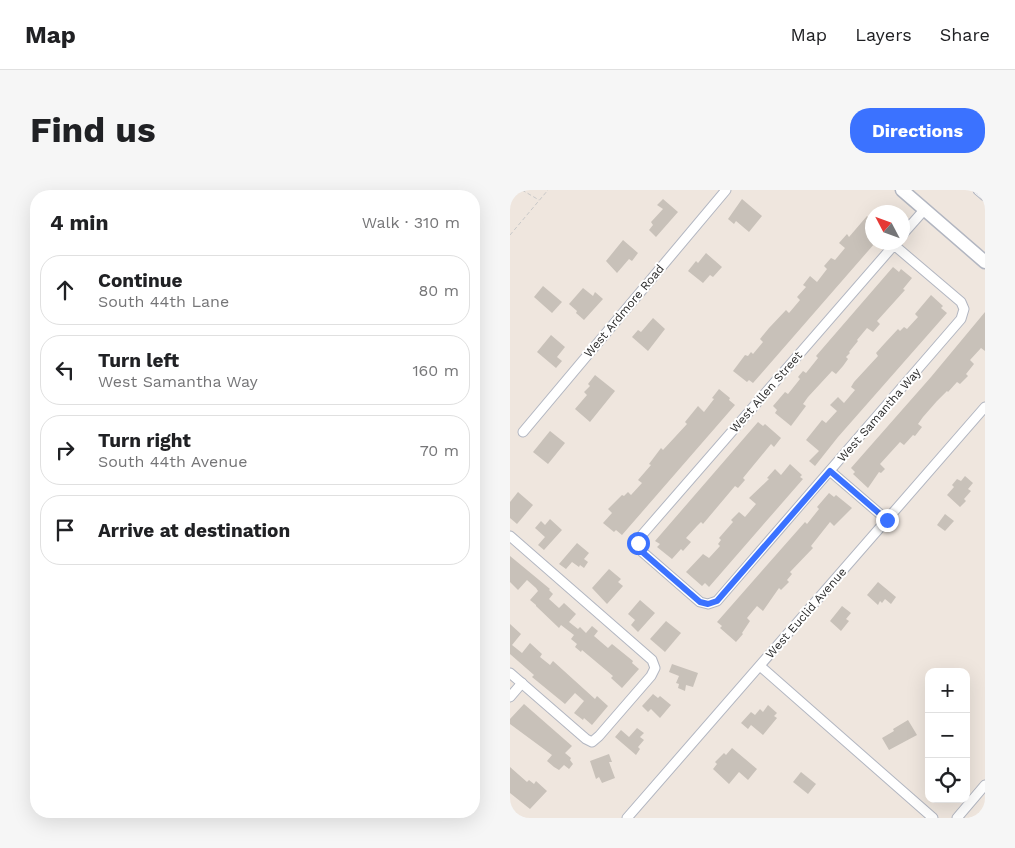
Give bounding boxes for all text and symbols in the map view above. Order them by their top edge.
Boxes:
text: Map [25,21,76,49]
text: Map [790,24,827,45]
text: Layers [855,24,912,45]
text: Share [940,24,990,45]
button: Directions [850,108,985,153]
text: Find us [30,109,156,151]
north arrow [865,205,910,250]
text: 4 min [50,210,108,235]
text: Walk · 310 m [362,213,460,232]
street label: West Ardmore Road [581,262,667,360]
text: Continue [98,269,182,292]
icon: ahead [51,276,79,304]
text: 80 m [418,281,459,300]
text: South 44th Lane [98,292,229,311]
text: Turn left [98,349,179,372]
street label: West Allen Street [727,349,805,435]
icon: left [51,356,79,384]
text: 160 m [412,361,459,380]
street label: West Samantha Way [834,365,924,465]
text: West Samantha Way [98,372,258,391]
text: Turn right [98,429,191,452]
icon: right [51,436,79,464]
text: 70 m [420,441,459,460]
text: South 44th Avenue [98,452,247,471]
route end [876,509,899,532]
icon: arrive [51,516,79,544]
text: Arrive at destination [98,519,290,542]
route start [627,532,650,555]
street label: West Euclid Avenue [763,565,849,661]
map controls [925,668,970,803]
button: + [925,668,970,713]
button: − [925,713,970,758]
button: locate [925,758,970,803]

